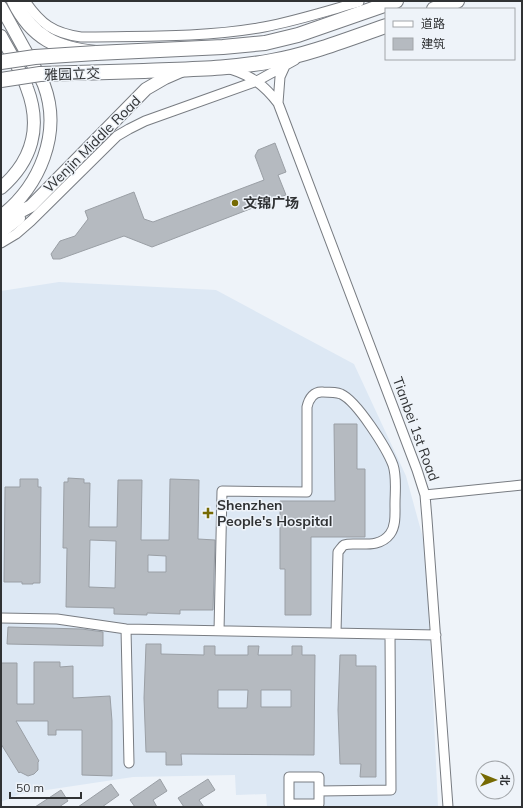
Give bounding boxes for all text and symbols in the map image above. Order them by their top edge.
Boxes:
legend [385,8,515,60]
text: 道路 [421,16,445,31]
text: 建筑 [421,36,445,51]
street label: 雅园立交 [44,64,100,84]
street label: Wenjin Middle Road [40,92,144,196]
place label: 文锦广场 [243,194,299,212]
marker: 文锦广场 [230,198,240,208]
street label: Tianbei 1st Road [389,374,443,484]
place label: Shenzhen People's Hospital [217,496,332,530]
marker: Shenzhen People's Hospital [202,507,214,519]
north arrow [475,760,515,800]
scale bar [10,774,81,800]
text: 北 [498,775,512,786]
text: 50 m [16,780,44,795]

